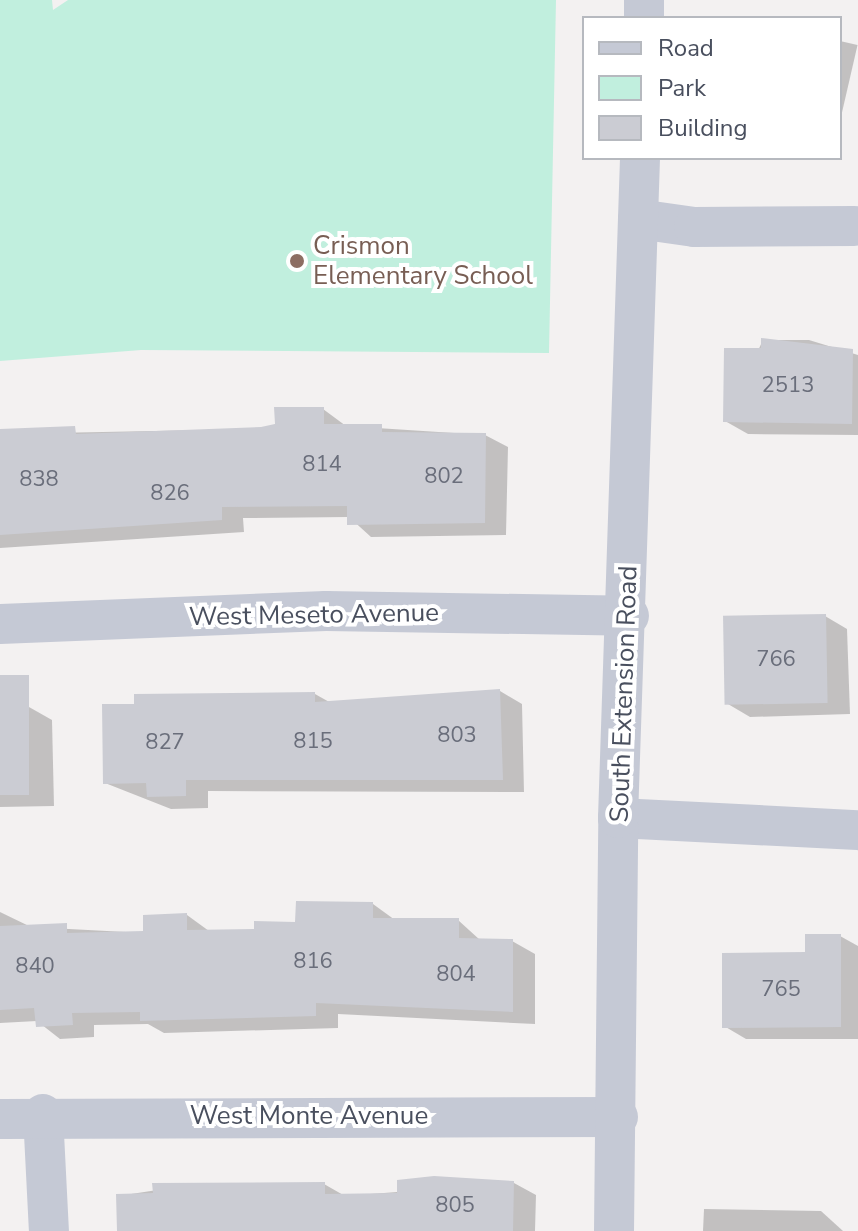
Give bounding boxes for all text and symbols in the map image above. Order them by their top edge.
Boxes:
legend [582,16,842,160]
text: Road [658,32,714,64]
text: Park [658,72,706,104]
text: Building [658,112,748,144]
place label: Crismon Elementary School [313,230,533,292]
marker: Crismon Elementary School [288,252,306,270]
house number: 2513 [762,373,814,399]
house number: 814 [302,452,342,478]
house number: 802 [424,464,464,490]
house number: 838 [19,467,59,493]
house number: 826 [150,481,190,507]
street label: South Extension Road [604,565,644,823]
street label: West Meseto Avenue [189,597,439,633]
house number: 766 [756,647,796,673]
house number: 803 [437,723,477,749]
house number: 815 [293,729,333,755]
house number: 827 [145,730,185,756]
house number: 816 [293,949,333,975]
house number: 840 [15,954,55,980]
house number: 804 [436,962,476,988]
house number: 765 [761,977,801,1003]
street label: West Monte Avenue [190,1100,428,1132]
house number: 805 [435,1193,475,1219]

